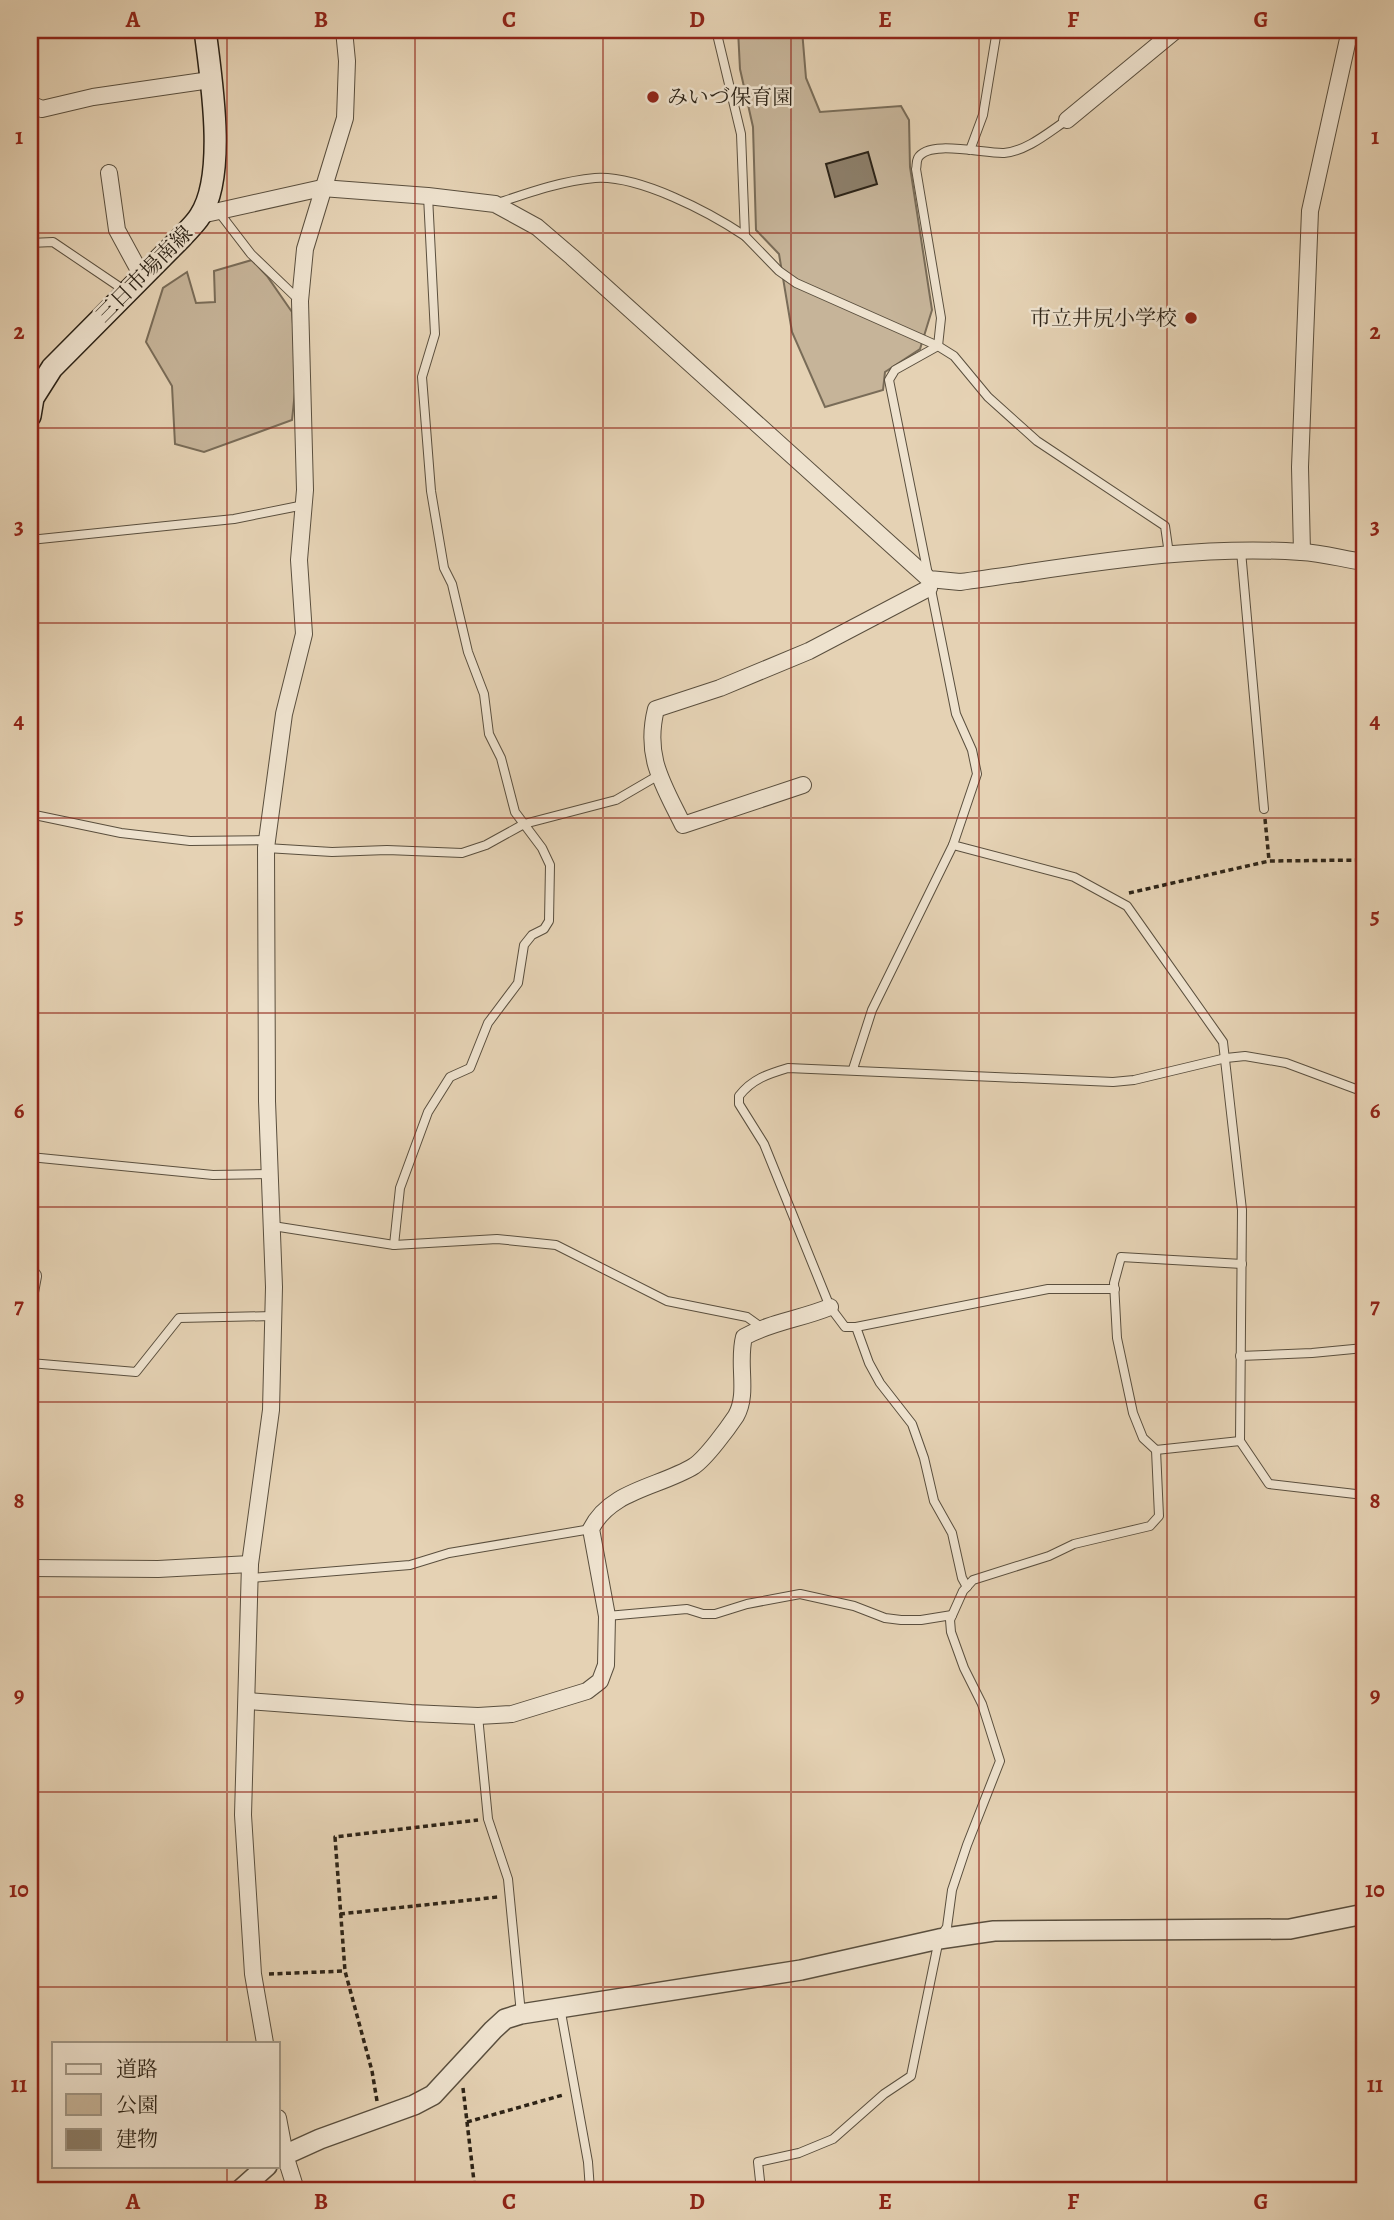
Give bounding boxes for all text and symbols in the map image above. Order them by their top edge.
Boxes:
text: A [125,4,141,35]
text: B [314,4,328,35]
text: C [502,4,516,35]
text: D [689,4,705,35]
text: E [878,4,892,35]
text: F [1067,4,1080,35]
text: G [1253,4,1269,35]
place label: みいづ保育園 [667,83,793,111]
marker: みいづ保育園 [645,89,661,105]
text: 1 [15,121,23,152]
text: 1 [1371,121,1379,152]
street label: 三日市場南線 [90,220,198,328]
place label: 市立井尻小学校 [1030,304,1177,332]
marker: 市立井尻小学校 [1183,310,1199,326]
text: 2 [13,316,25,347]
text: 2 [1369,316,1381,347]
text: 3 [14,511,24,542]
text: 3 [1370,511,1380,542]
text: 4 [14,705,25,736]
text: 4 [1370,705,1381,736]
text: 5 [14,900,24,931]
text: 5 [1370,900,1380,931]
text: 6 [14,1095,25,1126]
text: 6 [1370,1095,1381,1126]
text: 7 [14,1290,24,1321]
text: 7 [1370,1290,1380,1321]
text: 8 [13,1485,25,1516]
text: 8 [1369,1485,1381,1516]
text: 9 [14,1679,24,1710]
text: 9 [1370,1679,1380,1710]
text: 10 [9,1874,29,1905]
text: 10 [1365,1874,1385,1905]
legend [52,2042,280,2168]
text: 道路 [116,2055,158,2083]
text: 11 [11,2069,27,2100]
text: 11 [1367,2069,1383,2100]
text: 公園 [116,2091,158,2119]
text: 建物 [116,2125,158,2153]
text: A [125,2186,141,2217]
text: B [314,2186,328,2217]
text: C [502,2186,516,2217]
text: D [689,2186,705,2217]
text: E [878,2186,892,2217]
text: F [1067,2186,1080,2217]
text: G [1253,2186,1269,2217]

